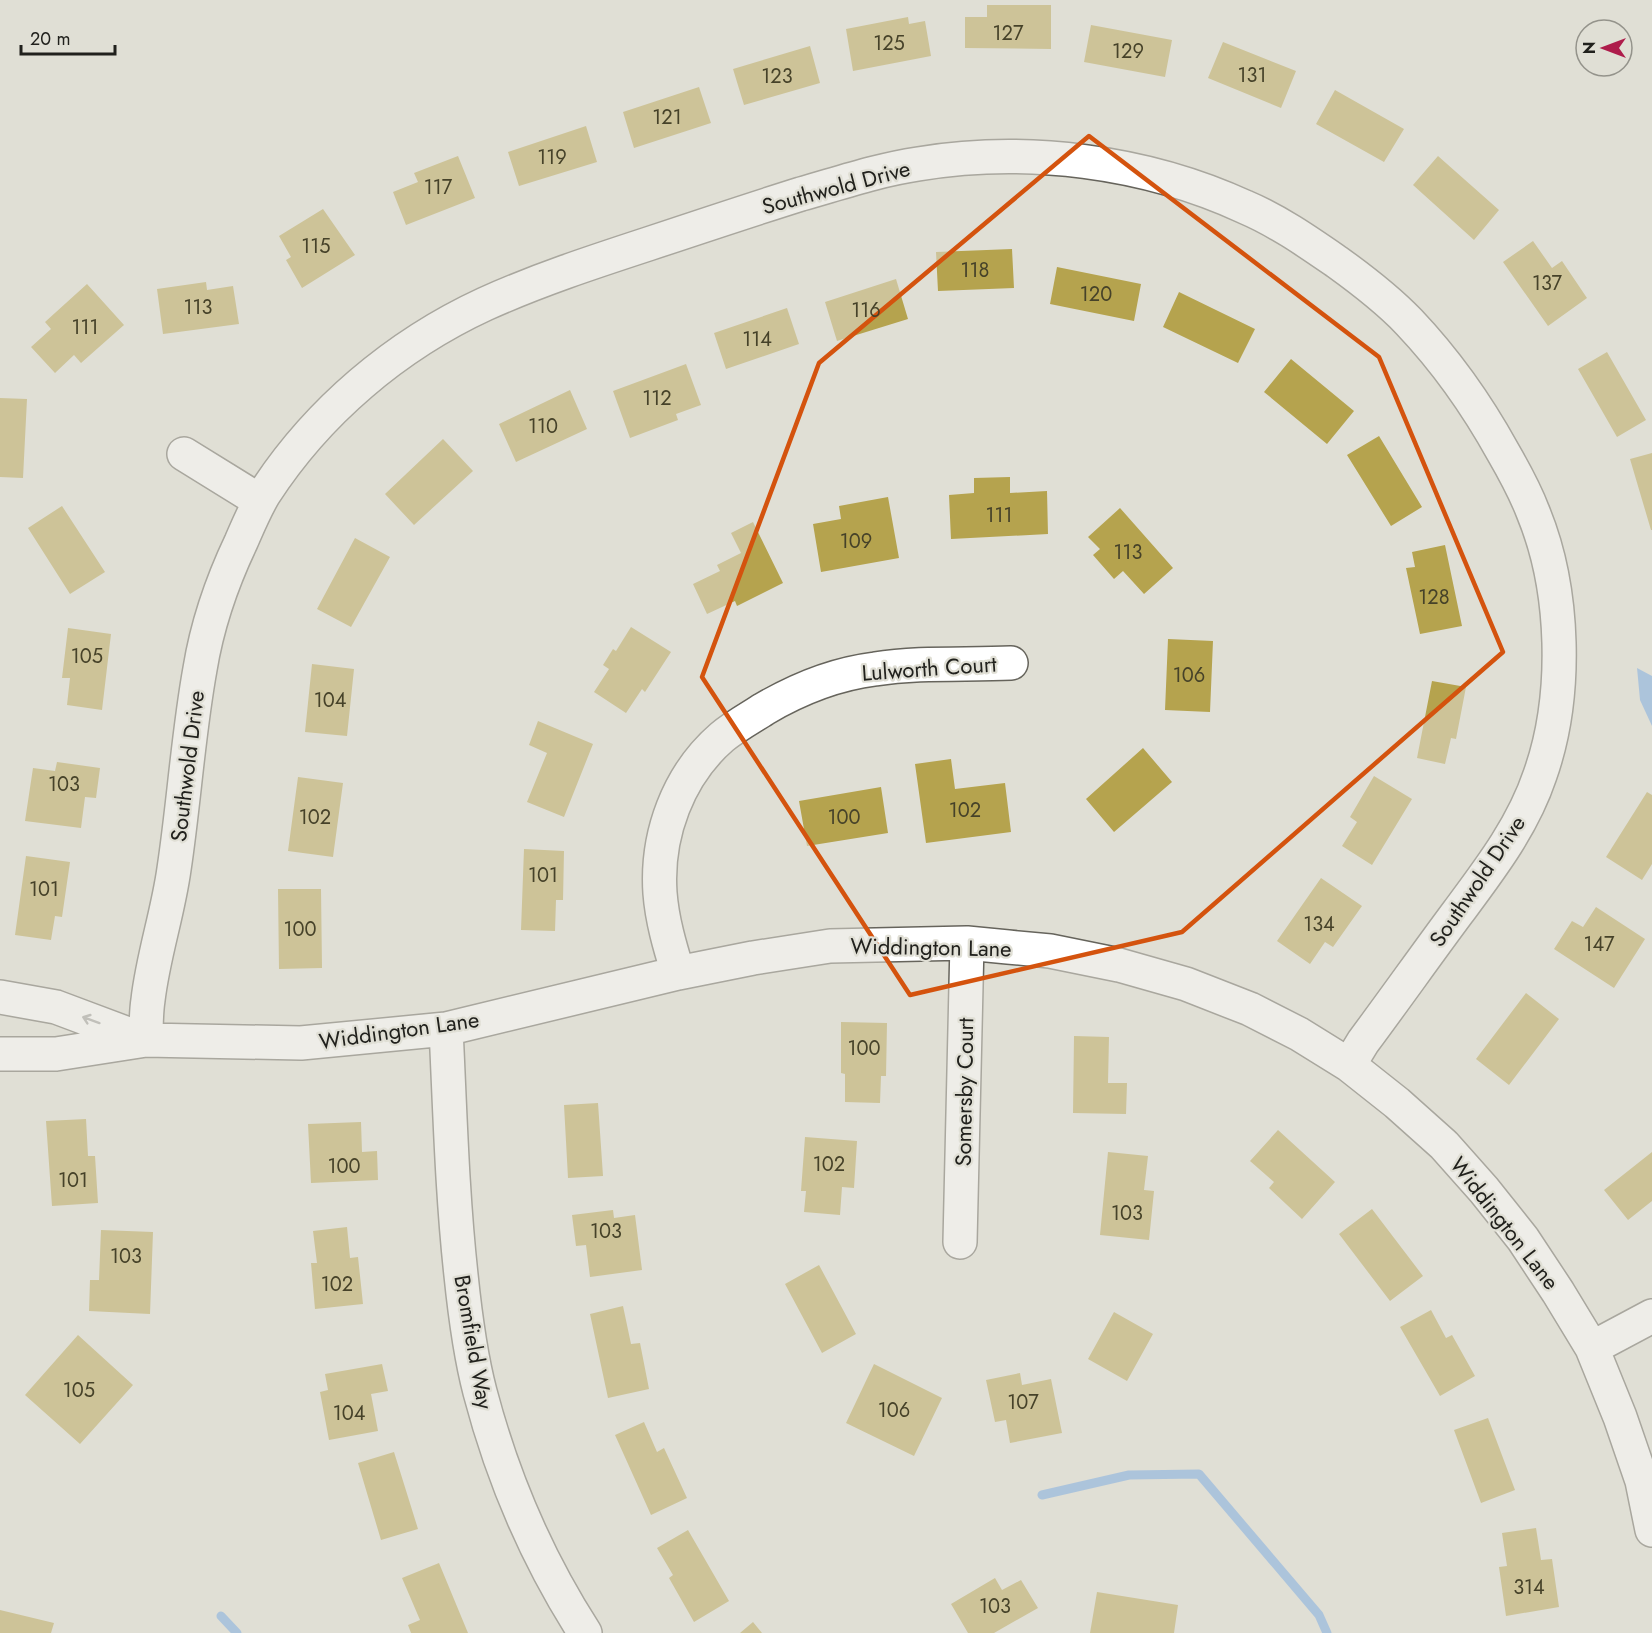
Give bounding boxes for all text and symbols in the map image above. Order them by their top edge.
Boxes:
scale bar [21,18,116,56]
north arrow [1574,18,1634,78]
house number: 127 [993,19,1024,48]
text: 20 m [30,26,70,52]
house number: 125 [873,29,905,58]
house number: 129 [1112,37,1144,66]
text: N [1578,42,1601,54]
house number: 131 [1238,61,1266,90]
house number: 123 [761,62,793,91]
house number: 121 [652,103,682,132]
house number: 119 [537,143,567,172]
street label: Southwold Drive [758,152,914,222]
house number: 117 [424,173,453,202]
house number: 115 [301,232,331,261]
house number: 118 [961,256,989,285]
house number: 137 [1532,269,1563,298]
house number: 120 [1080,280,1112,309]
house number: 113 [184,293,213,322]
house number: 116 [851,296,881,325]
house number: 111 [72,313,99,342]
house number: 114 [742,325,772,354]
house number: 112 [642,384,672,413]
house number: 110 [528,412,558,441]
house number: 111 [986,501,1013,530]
house number: 109 [840,527,872,556]
house number: 113 [1114,538,1143,567]
house number: 128 [1418,583,1450,612]
house number: 105 [71,642,103,671]
street label: Lulworth Court [860,647,998,689]
house number: 106 [1173,661,1205,690]
house number: 104 [314,686,347,715]
street label: Southwold Drive [162,689,212,843]
house number: 103 [48,770,80,799]
house number: 102 [949,796,981,825]
house number: 102 [299,803,331,832]
house number: 100 [828,803,861,832]
street label: Southwold Drive [1421,809,1533,953]
house number: 101 [528,861,558,890]
house number: 101 [29,875,59,904]
house number: 134 [1303,910,1335,939]
house number: 100 [284,915,317,944]
street label: Widdington Lane [850,930,1012,964]
house number: 147 [1583,930,1615,959]
street label: Widdington Lane [317,1003,481,1057]
one-way arrow [82,1013,101,1024]
street label: Somersby Court [947,1017,981,1167]
house number: 100 [848,1034,881,1063]
house number: 102 [813,1150,845,1179]
street label: Widdington Lane [1443,1150,1567,1296]
house number: 100 [328,1152,361,1181]
house number: 101 [58,1166,88,1195]
house number: 103 [1111,1199,1143,1228]
house number: 103 [590,1217,622,1246]
house number: 103 [110,1242,142,1271]
house number: 102 [321,1270,353,1299]
street label: Bromfield Way [446,1272,502,1412]
house number: 105 [63,1376,95,1405]
house number: 107 [1007,1388,1039,1417]
house number: 106 [878,1396,910,1425]
house number: 104 [333,1399,366,1428]
house number: 314 [1513,1573,1545,1602]
house number: 103 [979,1592,1011,1621]

